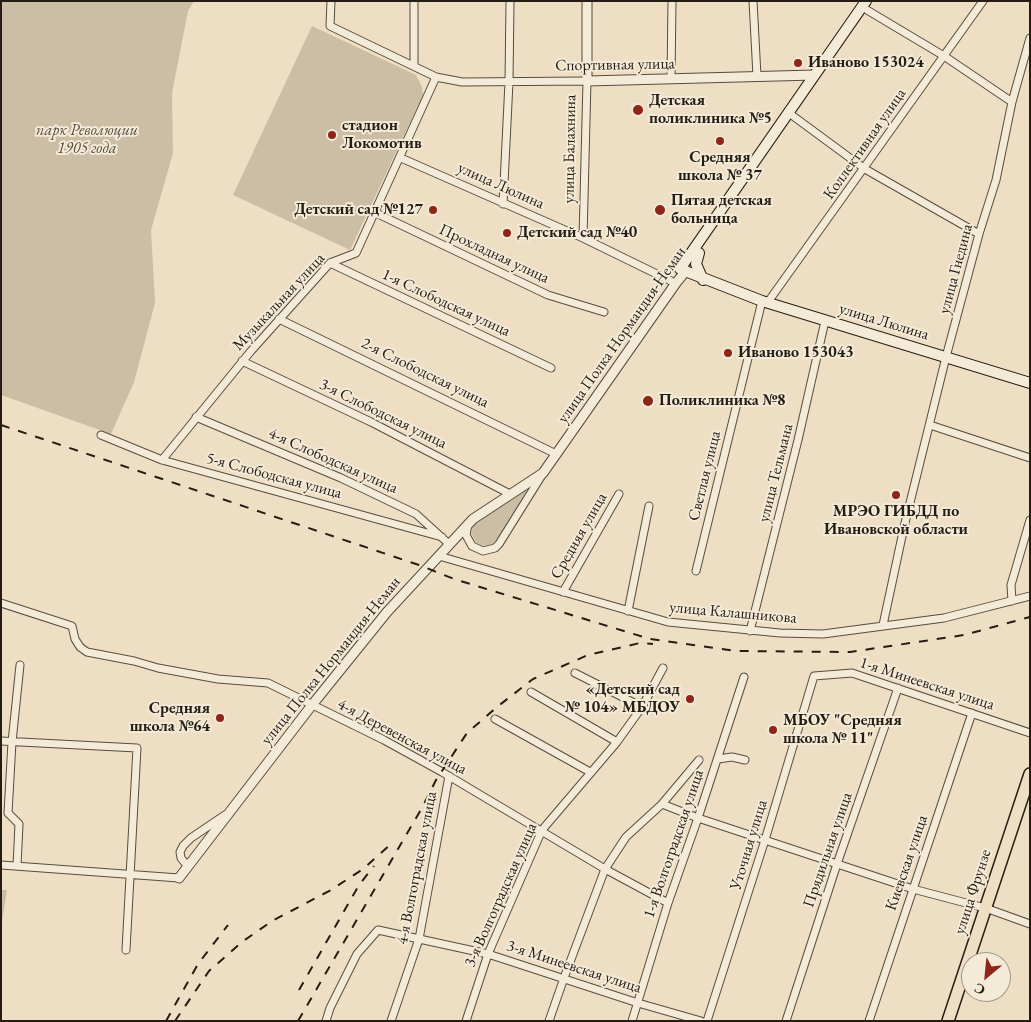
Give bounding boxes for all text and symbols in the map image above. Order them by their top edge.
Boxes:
place label: Иваново 153024 [808,53,924,73]
street label: Спортивная улица [555,54,675,76]
marker: Иваново 153024 [792,57,804,69]
street label: Коллективная улица [819,85,911,203]
place label: Детская поликлиника №5 [649,91,772,129]
street label: улица Балахнина [559,94,581,204]
marker: Детская поликлиника №5 [631,103,645,117]
place label: стадион Локомотив [342,116,422,154]
park label: парк Революции 1905 года [36,121,138,159]
marker: стадион Локомотив [326,129,338,141]
marker: Средняя школа № 37 [714,135,726,147]
place label: Средняя школа № 37 [678,148,762,186]
street label: улица Люлина [455,158,547,214]
place label: Пятая детская больница [671,191,772,229]
place label: Детский сад №127 [294,200,423,220]
marker: Пятая детская больница [653,203,667,217]
marker: Детский сад №127 [427,204,439,216]
street label: Прохладная улица [436,220,552,288]
street label: улица Гнедина [935,222,977,316]
place label: Детский сад №40 [517,223,637,243]
marker: Детский сад №40 [501,227,513,239]
street label: улица Полка Нормандия-Неман [554,243,690,427]
street label: Музыкальная улица [229,249,329,355]
street label: 1-я Слободская улица [379,265,513,341]
street label: улица Люлина [837,299,931,345]
street label: 2-я Слободская улица [358,334,492,412]
place label: Иваново 153043 [738,343,854,363]
marker: Иваново 153043 [722,347,734,359]
street label: 3-я Слободская улица [316,375,450,453]
place label: Поликлиника №8 [659,391,785,411]
marker: Поликлиника №8 [641,394,655,408]
street label: улица Тельмана [754,422,798,524]
street label: 4-я Слободская улица [265,424,401,498]
street label: Светлая улица [685,429,725,523]
street label: 5-я Слободская улица [204,449,344,503]
street label: Средняя улица [547,489,611,583]
marker: МРЭО ГИБДД по Ивановской области [890,489,902,501]
place label: МРЭО ГИБДД по Ивановской области [824,502,968,540]
street label: улица Полка Нормандия-Неман [257,573,405,749]
street label: улица Калашникова [668,598,798,628]
street label: 1-я Минеевская улица [857,653,997,715]
place label: «Детский сад № 104» МБДОУ [565,680,680,718]
marker: «Детский сад № 104» МБДОУ [684,693,696,705]
street label: 4-я Деревенская улица [334,695,470,779]
place label: Средняя школа №64 [130,699,210,737]
place label: МБОУ "Средняя школа № 11" [783,711,902,749]
marker: Средняя школа №64 [214,712,226,724]
marker: МБОУ "Средняя школа № 11" [767,724,779,736]
street label: 1-я Волгоградская улица [640,767,708,921]
street label: 4-я Волгоградская улица [393,790,441,946]
street label: Прядильная улица [799,790,857,910]
street label: Уточная улица [726,798,772,892]
street label: Киевская улица [882,813,932,913]
street label: 3-я Волгоградская улица [461,820,541,970]
street label: улица Фрунзе [950,847,996,937]
street label: 3-я Минеевская улица [504,936,644,998]
north arrow [961,952,1011,1002]
text: С [971,979,988,1000]

